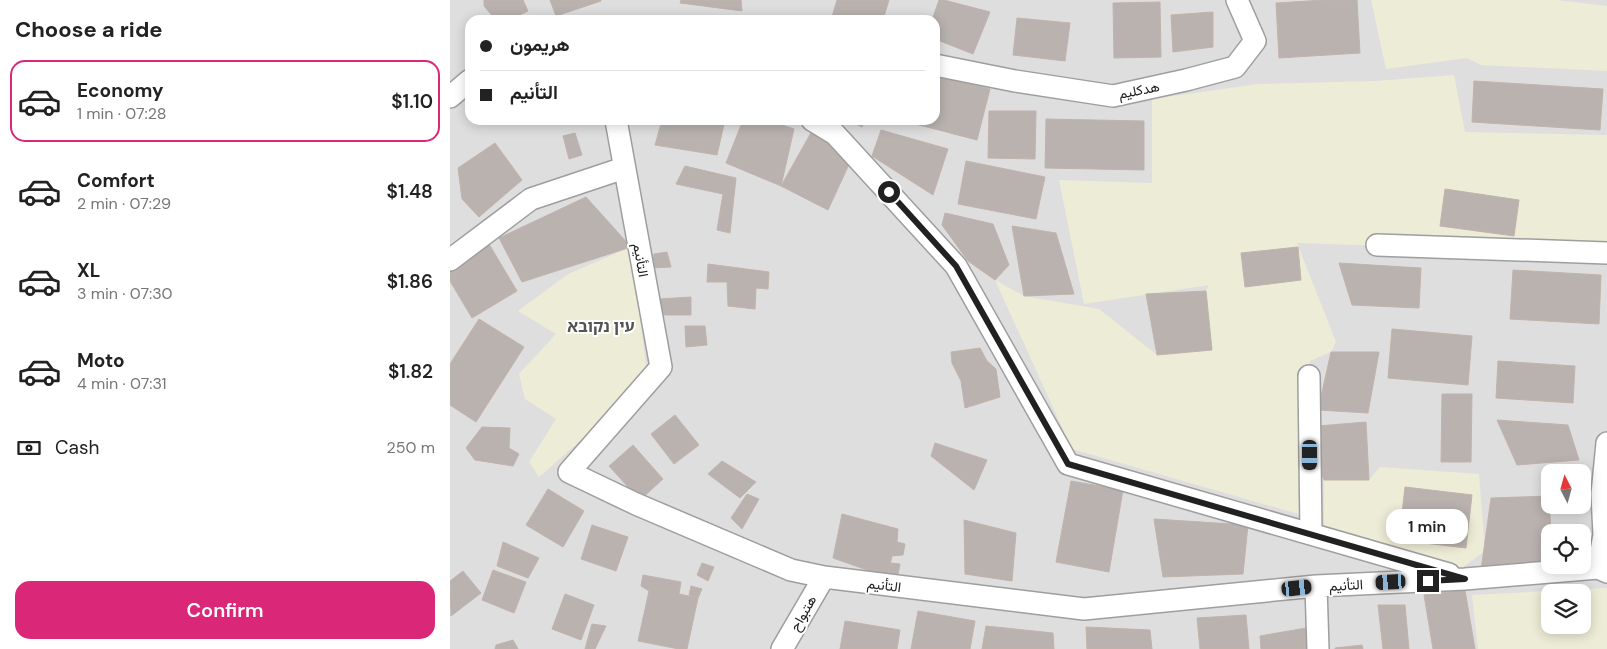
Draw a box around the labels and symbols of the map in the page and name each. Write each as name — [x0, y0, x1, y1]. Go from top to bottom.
street label: هدكليم — [1117, 77, 1161, 103]
route start — [878, 181, 900, 203]
street label: التأنيم — [629, 242, 653, 278]
district label: עין נקובא — [567, 316, 635, 337]
car — [1302, 440, 1317, 470]
north arrow — [1541, 464, 1591, 514]
callout: 1 min — [1387, 508, 1469, 544]
route end — [1417, 570, 1439, 592]
street label: التأنيم — [866, 574, 902, 596]
car — [1375, 574, 1406, 590]
street label: التأنيم — [1328, 575, 1364, 595]
car — [1281, 579, 1312, 597]
street label: هتبواح — [786, 592, 822, 635]

